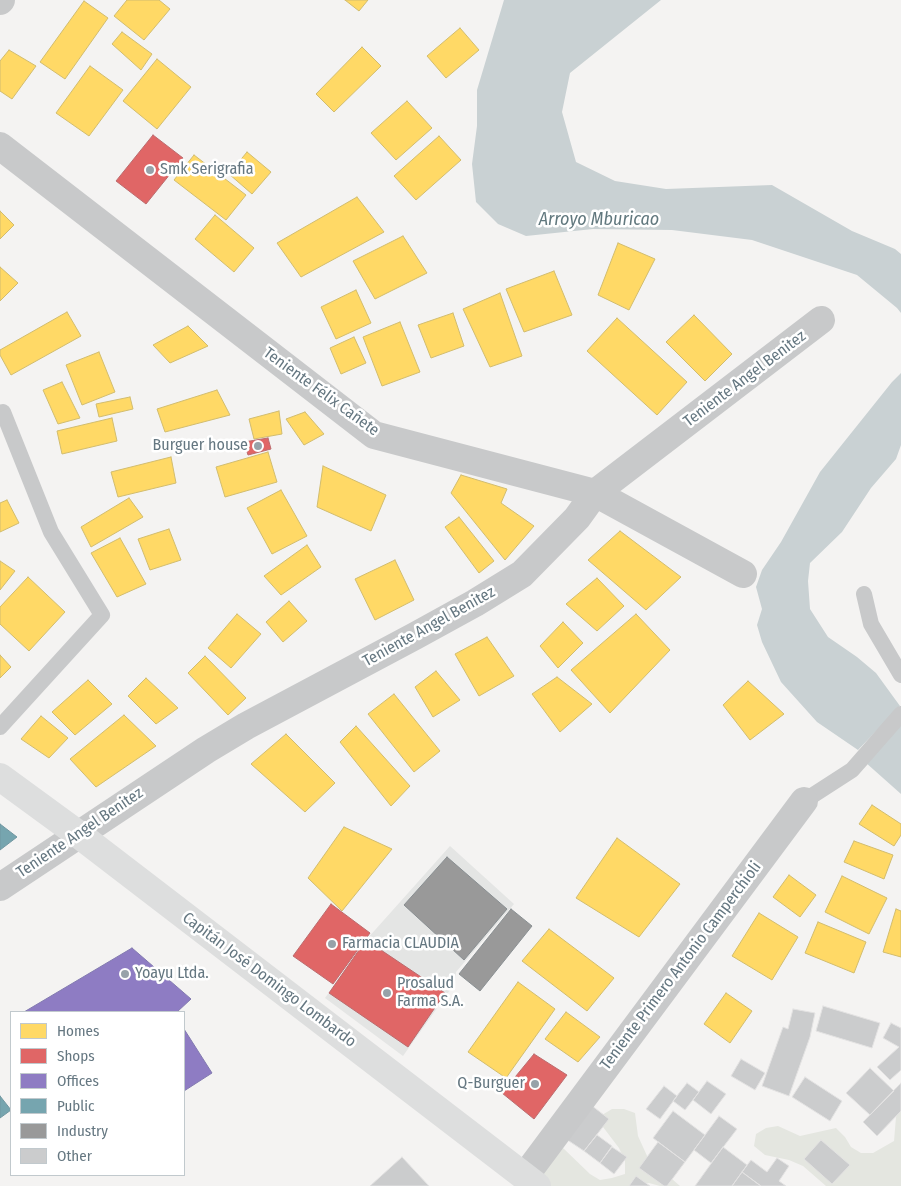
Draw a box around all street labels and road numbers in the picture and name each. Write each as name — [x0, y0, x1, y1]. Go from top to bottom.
street label: Teniente Angel Benitez — [680, 327, 810, 431]
street label: Teniente Félix Cañete — [259, 344, 383, 440]
street label: Teniente Angel Benitez — [360, 583, 498, 671]
street label: Teniente Angel Benitez — [13, 784, 147, 882]
street label: Teniente Primero Antonio Camperchioli — [596, 858, 766, 1074]
street label: Capitán José Domingo Lombardo — [178, 908, 360, 1052]

